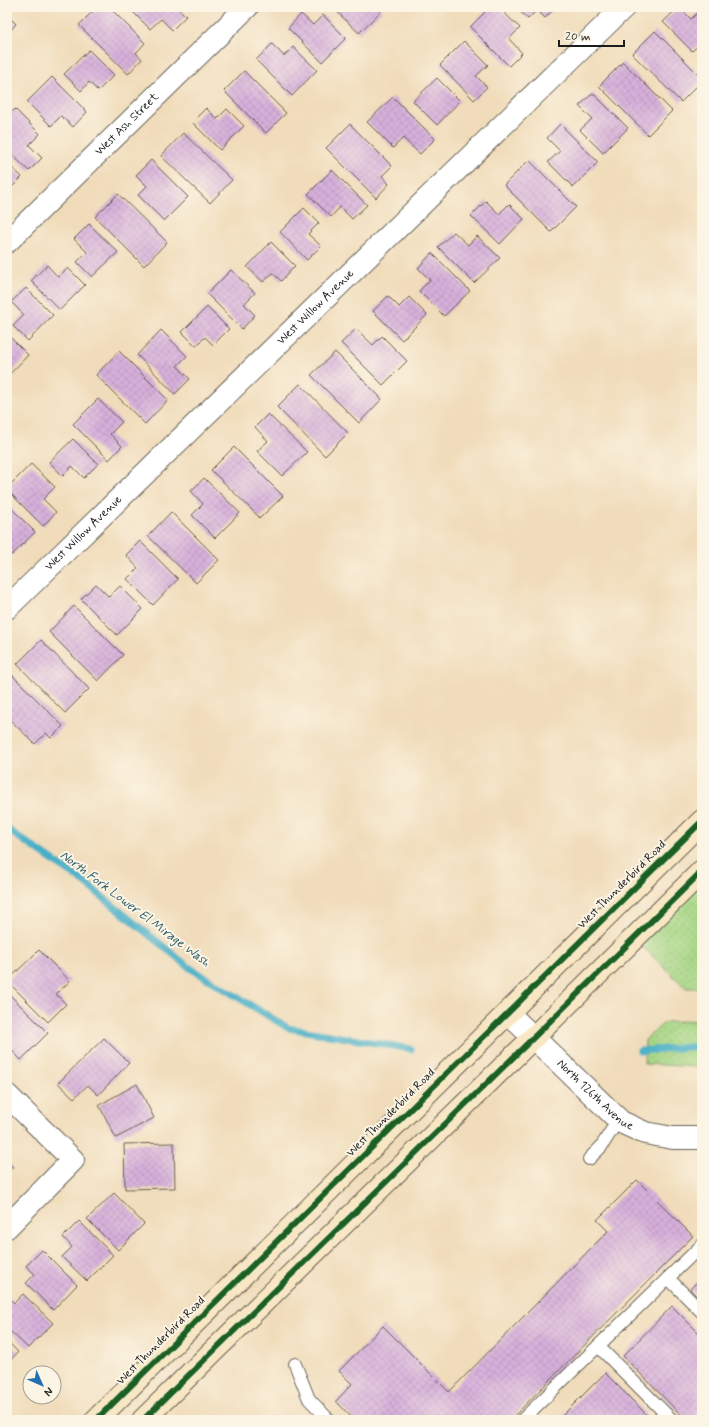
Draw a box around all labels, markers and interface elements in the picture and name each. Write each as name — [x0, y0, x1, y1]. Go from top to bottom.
scale bar — [559, 22, 624, 48]
text: 20 m — [565, 29, 591, 45]
street label: West Ash Street — [92, 90, 162, 159]
street label: West Willow Avenue — [274, 266, 358, 349]
street label: West Willow Avenue — [41, 492, 126, 575]
street label: West Thunderbird Road — [574, 837, 670, 933]
water label: North Fork Lower El Mirage Wash — [56, 847, 214, 971]
street label: North 126th Avenue — [553, 1056, 636, 1135]
street label: West Thunderbird Road — [343, 1065, 439, 1161]
street label: West Thunderbird Road — [113, 1293, 209, 1389]
north arrow — [22, 1365, 62, 1405]
text: N — [41, 1384, 56, 1399]

